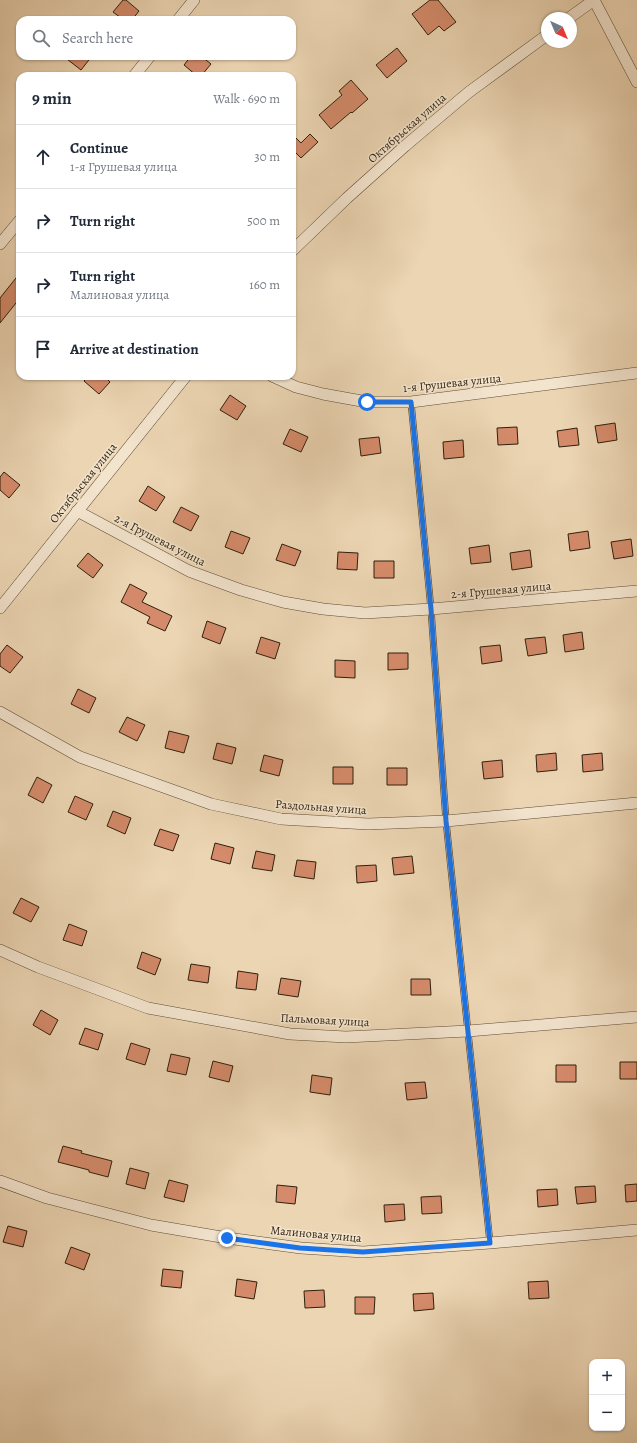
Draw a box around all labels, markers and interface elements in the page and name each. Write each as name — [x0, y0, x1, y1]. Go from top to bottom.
north arrow — [541, 12, 577, 48]
search box — [16, 16, 296, 60]
icon: search — [30, 27, 52, 49]
text: Search here — [62, 28, 133, 48]
text: 9 min — [32, 87, 72, 110]
street label: Октябрьская улица — [364, 89, 450, 167]
text: Walk · 690 m — [213, 90, 280, 107]
text: Continue — [70, 138, 128, 158]
icon: ahead — [32, 146, 54, 168]
text: 30 m — [254, 148, 280, 165]
text: 1-я Грушевая улица — [70, 158, 177, 175]
icon: right — [32, 210, 54, 232]
text: Turn right — [70, 211, 135, 231]
text: 500 m — [247, 212, 280, 229]
text: Turn right — [70, 266, 135, 286]
icon: right — [32, 274, 54, 296]
text: 160 m — [249, 276, 280, 293]
text: Малиновая улица — [70, 286, 169, 303]
icon: arrive — [32, 338, 54, 360]
text: Arrive at destination — [70, 339, 199, 359]
street label: 1-я Грушевая улица — [402, 370, 502, 396]
route start — [358, 393, 376, 411]
street label: Октябрьская улица — [46, 439, 121, 527]
street label: 2-я Грушевая улица — [112, 510, 209, 570]
street label: 2-я Грушевая улица — [450, 578, 552, 602]
street label: Раздольная улица — [275, 796, 368, 818]
street label: Пальмовая улица — [280, 1010, 370, 1030]
street label: Малиновая улица — [270, 1222, 363, 1246]
route end — [218, 1229, 236, 1247]
map controls — [589, 1359, 625, 1431]
button: + — [589, 1359, 625, 1395]
button: − — [589, 1395, 625, 1431]

